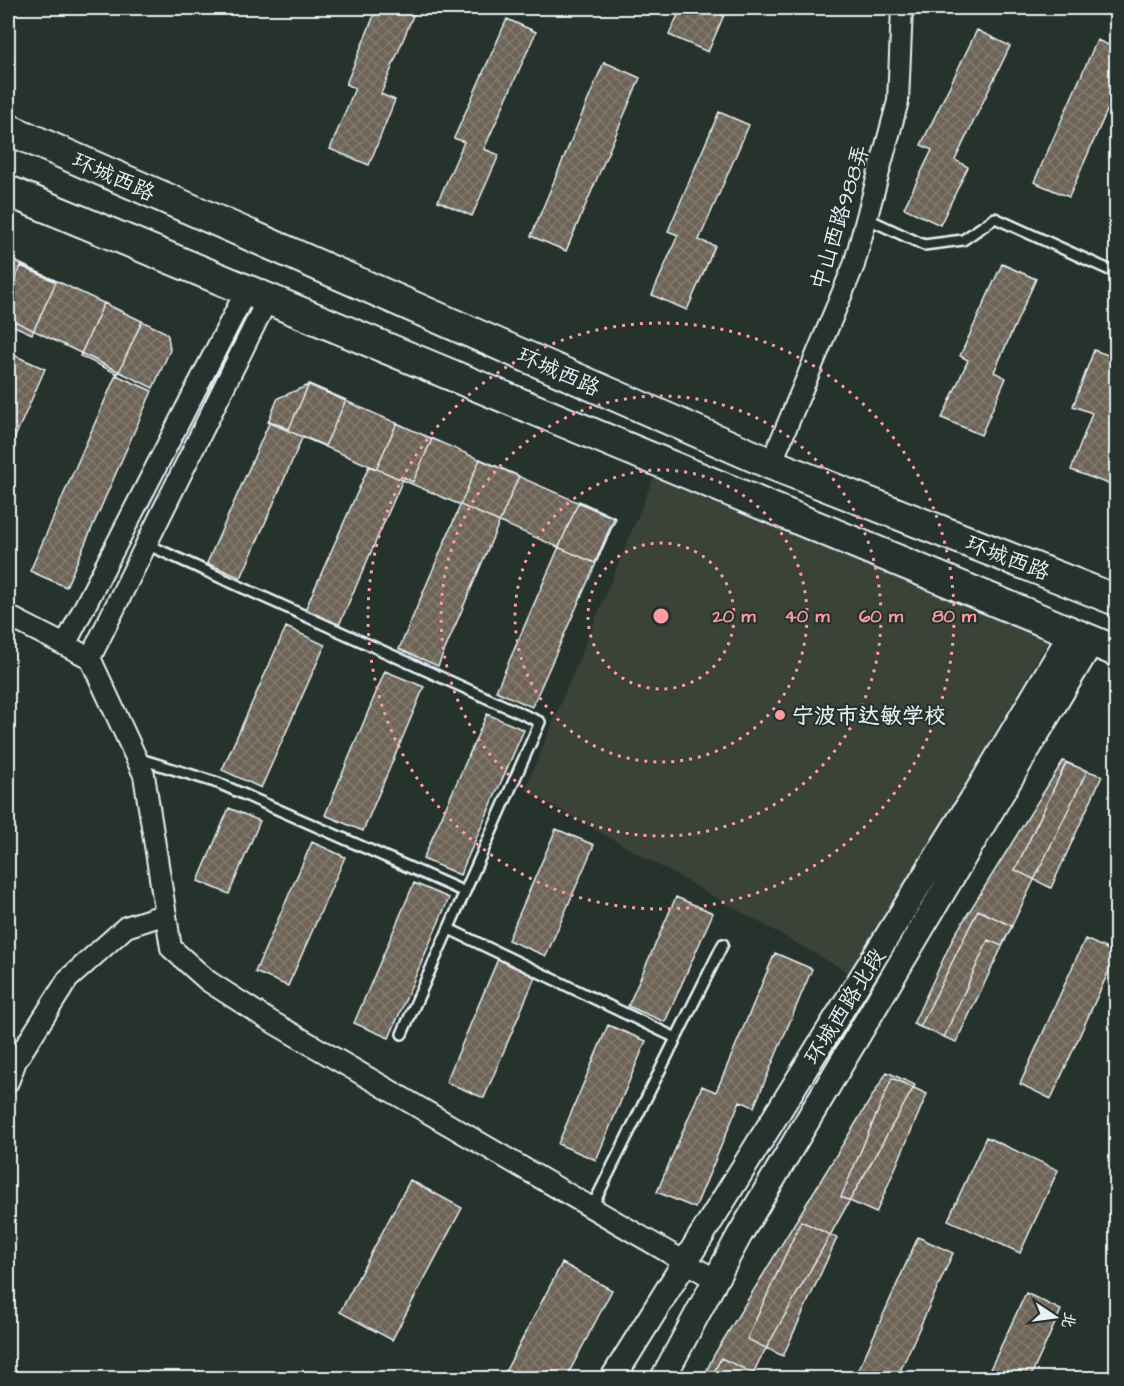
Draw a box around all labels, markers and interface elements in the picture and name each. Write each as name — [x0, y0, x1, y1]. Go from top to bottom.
street label: 中山西路988弄 — [804, 141, 877, 294]
street label: 环城西路 — [67, 145, 160, 209]
street label: 环城西路 — [512, 340, 605, 404]
street label: 环城西路 — [961, 528, 1054, 589]
text: 20 m — [712, 604, 756, 629]
text: 40 m — [785, 604, 830, 629]
text: 60 m — [859, 604, 904, 629]
text: 80 m — [932, 604, 977, 629]
centre of rings — [651, 606, 671, 626]
place label: 宁波市达敏学校 — [792, 701, 946, 732]
marker: 宁波市达敏学校 — [773, 708, 787, 722]
street label: 环城西路北段 — [797, 943, 893, 1071]
north arrow — [1025, 1287, 1085, 1347]
text: 北 — [1056, 1310, 1081, 1330]

